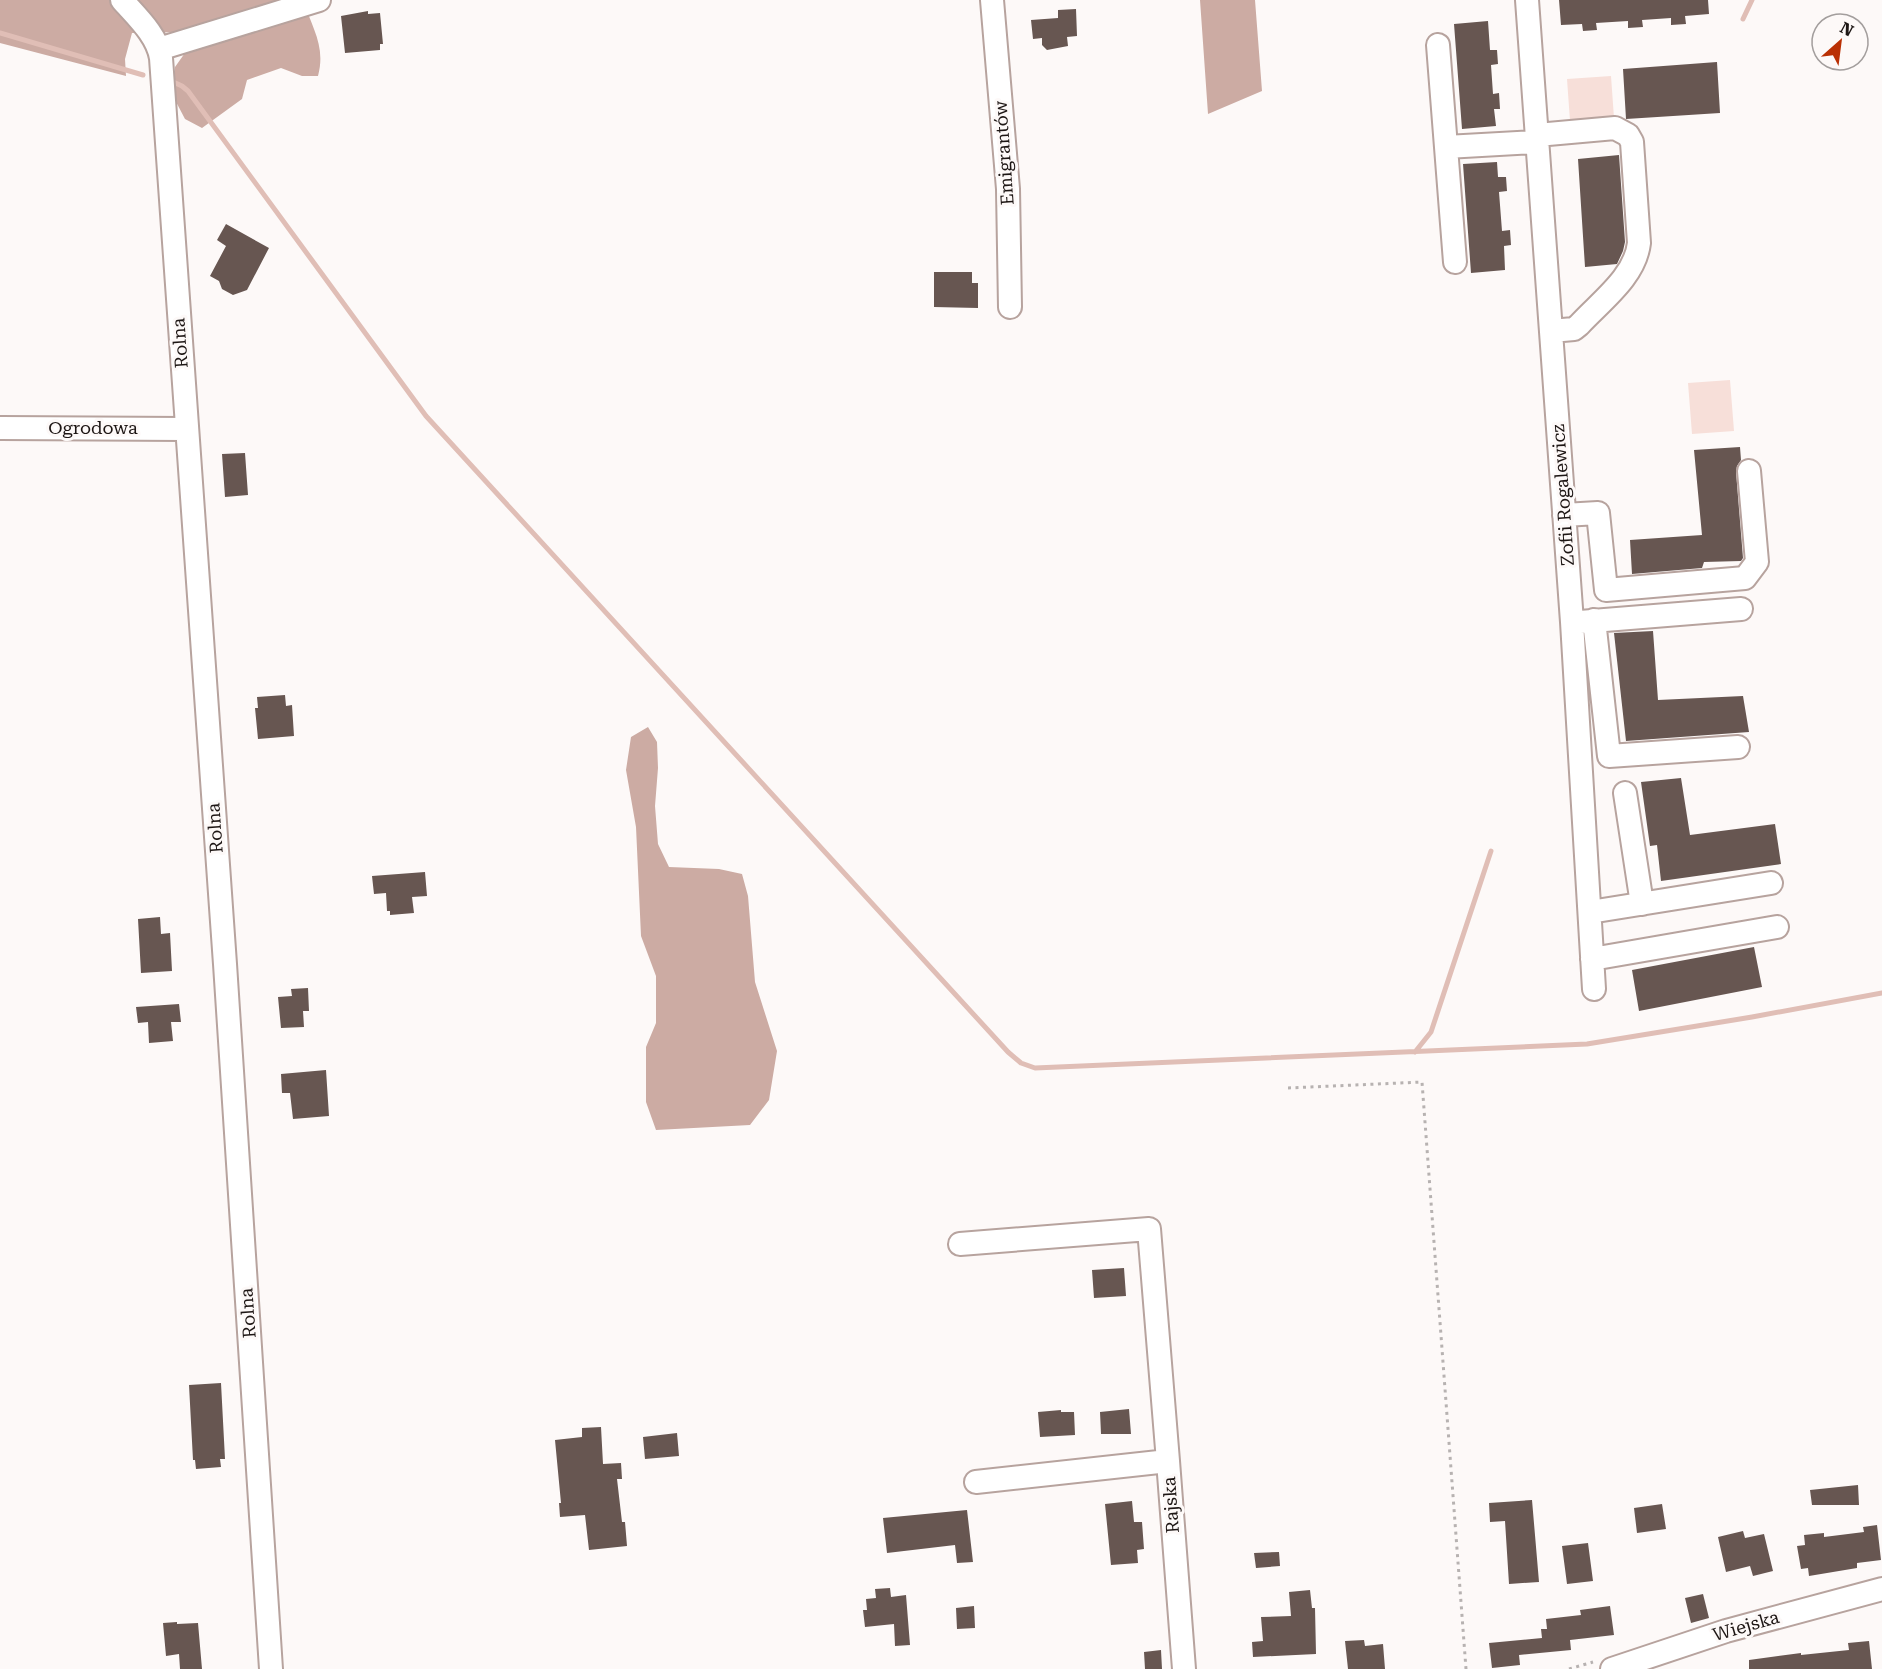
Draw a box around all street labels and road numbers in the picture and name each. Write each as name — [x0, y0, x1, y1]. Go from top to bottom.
street label: Emigrantów — [989, 100, 1018, 206]
street label: Rolna — [167, 317, 192, 369]
street label: Ogrodowa — [48, 417, 138, 438]
street label: Zofii Rogalewicz — [1547, 423, 1578, 567]
street label: Rolna — [202, 802, 227, 854]
street label: Rolna — [235, 1287, 260, 1339]
street label: Rajska — [1158, 1476, 1183, 1534]
street label: Wiejska — [1710, 1606, 1782, 1645]

